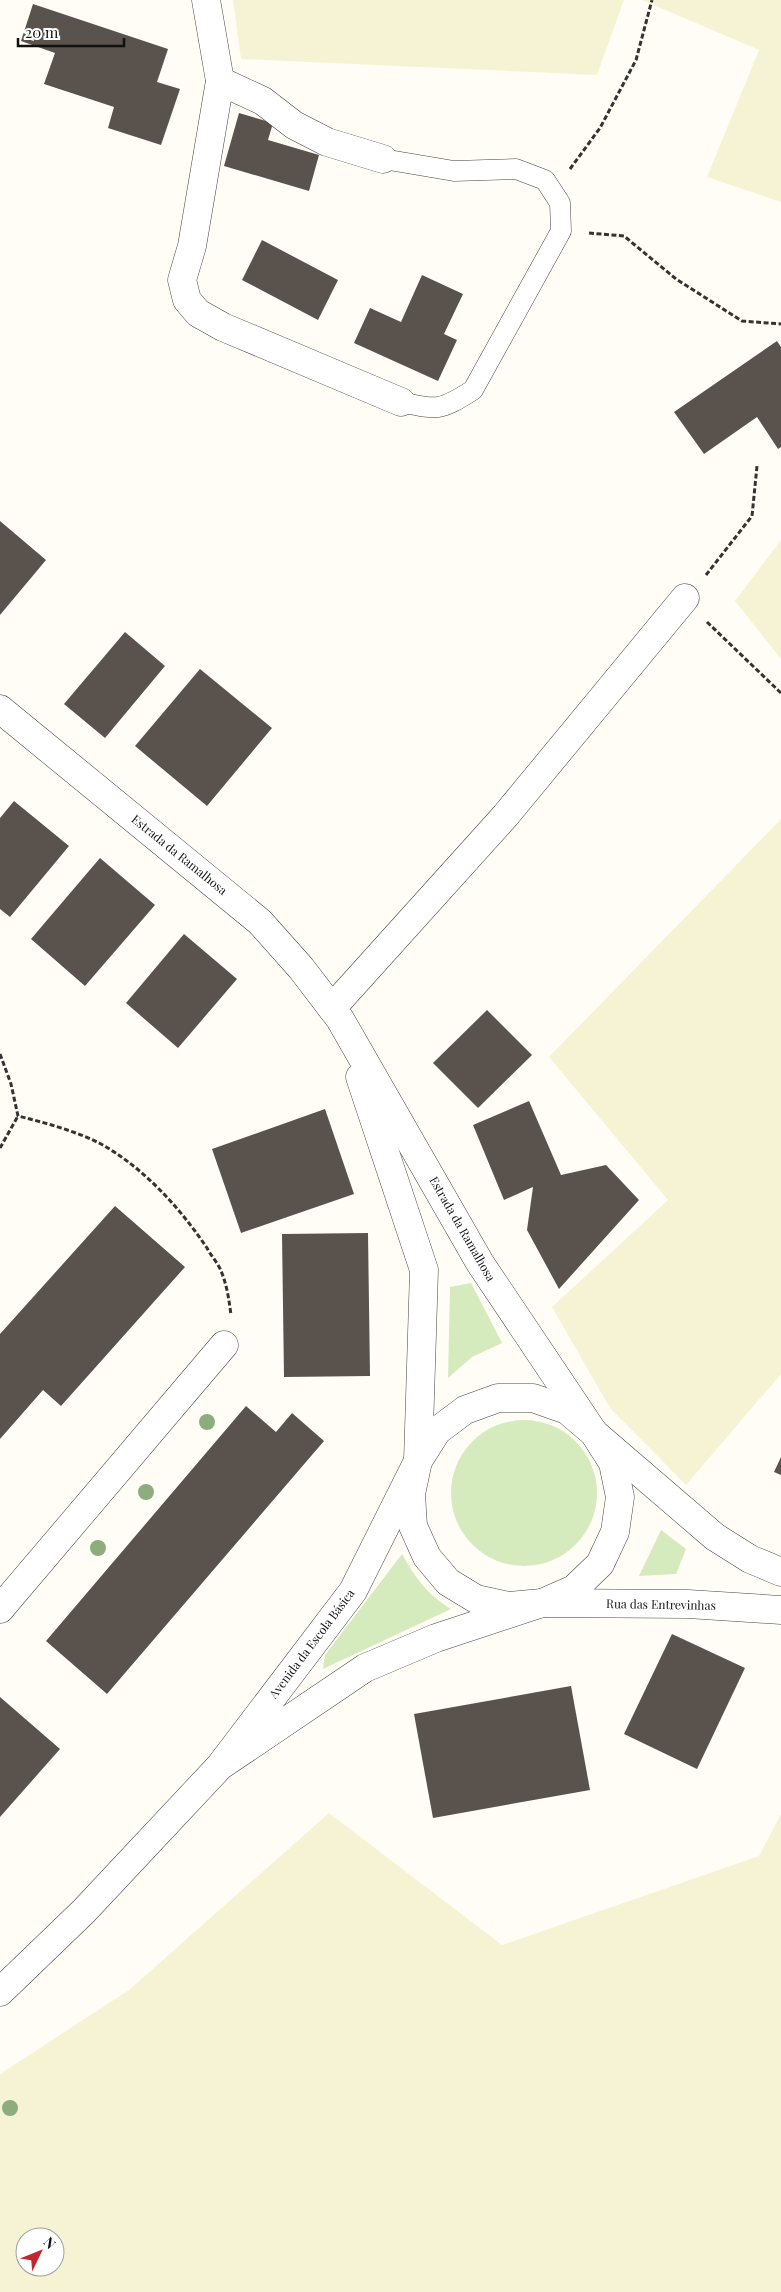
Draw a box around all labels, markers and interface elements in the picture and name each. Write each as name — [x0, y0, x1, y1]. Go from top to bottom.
scale bar — [18, 15, 124, 47]
text: 20 m — [25, 22, 59, 42]
street label: Estrada da Ramalhosa — [129, 811, 231, 898]
street label: Estrada da Ramalhosa — [426, 1173, 499, 1284]
street label: Avenida da Escola Básica — [264, 1585, 358, 1702]
street label: Rua das Entrevinhas — [606, 1595, 716, 1613]
north arrow — [15, 2227, 65, 2277]
text: N — [39, 2233, 60, 2253]

